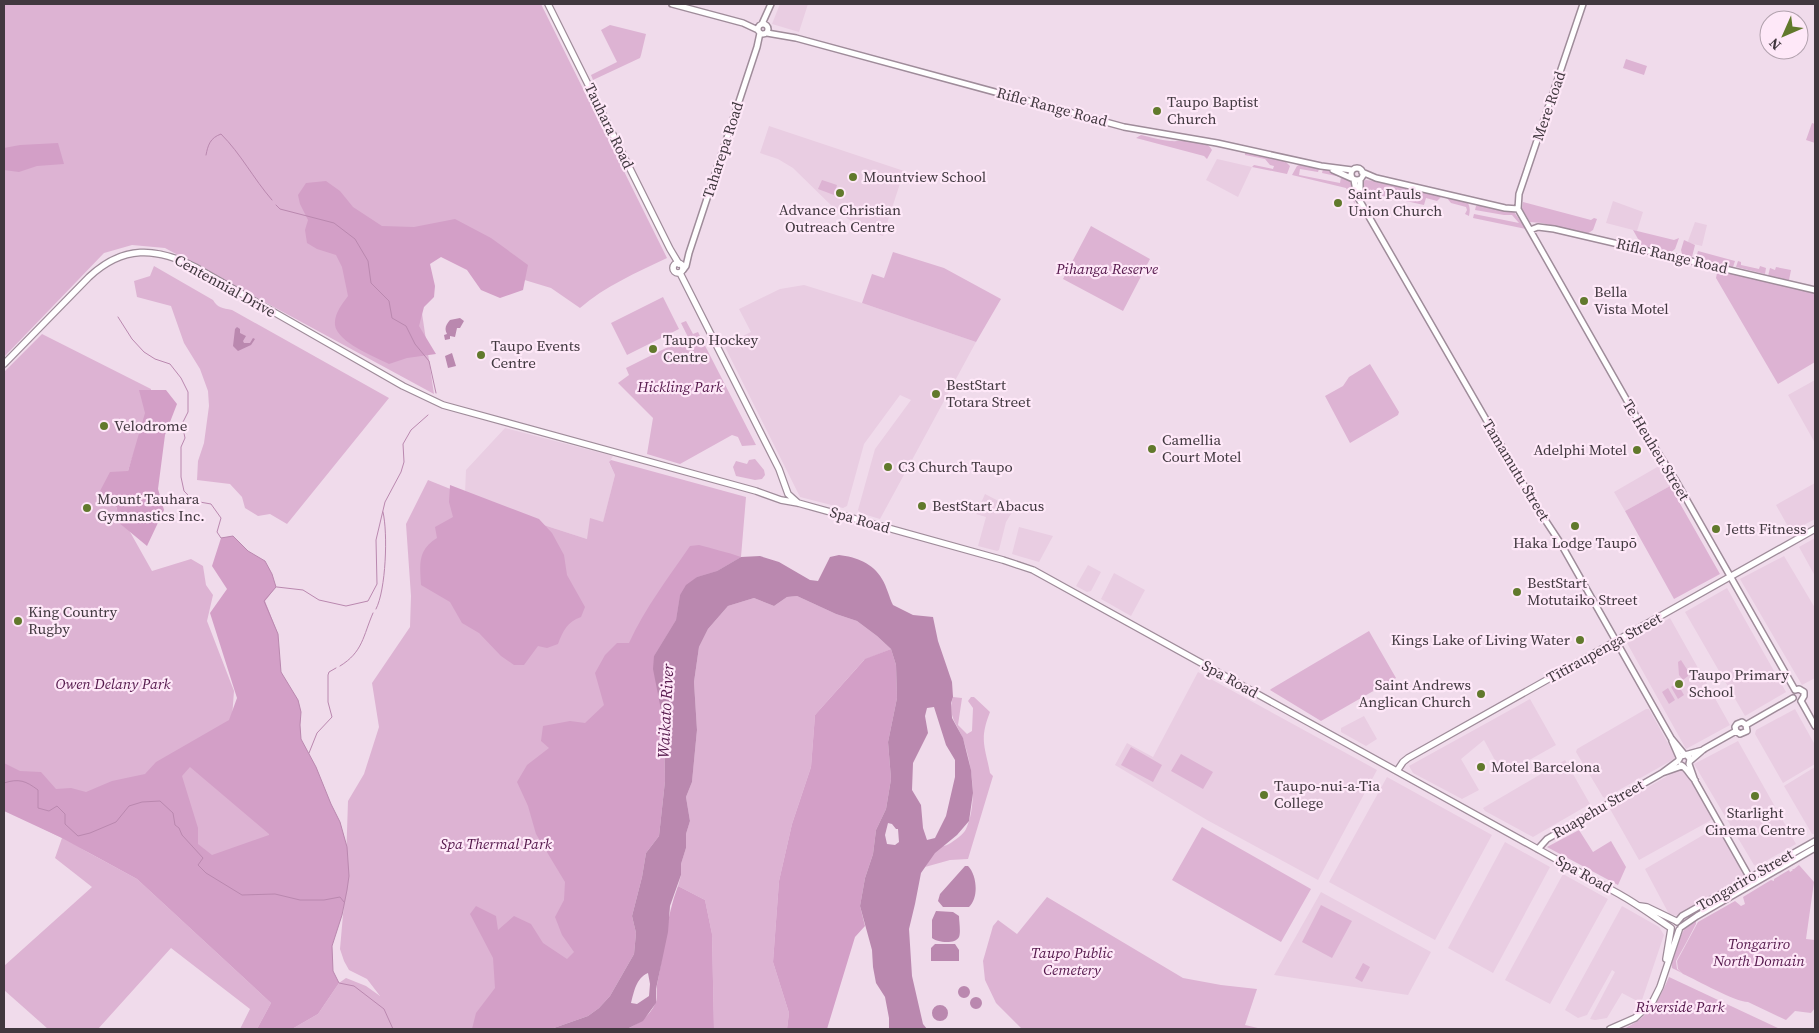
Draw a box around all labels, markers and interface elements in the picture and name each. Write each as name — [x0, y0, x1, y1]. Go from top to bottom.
north arrow — [1759, 10, 1809, 60]
text: N — [1764, 34, 1785, 55]
street label: Mere Road — [1527, 68, 1570, 143]
street label: Tauhara Road — [580, 80, 639, 172]
street label: Rifle Range Road — [994, 82, 1110, 132]
place label: Taupo Baptist Church — [1167, 91, 1258, 129]
street label: Taharepa Road — [697, 98, 748, 201]
marker: Taupo Baptist Church — [1151, 105, 1163, 117]
place label: Mountview School — [863, 166, 987, 187]
marker: Mountview School — [847, 171, 859, 183]
place label: Saint Pauls Union Church — [1348, 183, 1442, 221]
marker: Advance Christian Outreach Centre — [834, 187, 846, 199]
marker: Saint Pauls Union Church — [1332, 197, 1344, 209]
place label: Advance Christian Outreach Centre — [779, 199, 901, 237]
street label: Rifle Range Road — [1614, 232, 1730, 279]
street label: Centennial Drive — [171, 249, 280, 322]
park label: Pihanga Reserve — [1055, 258, 1158, 279]
place label: Bella Vista Motel — [1594, 281, 1669, 319]
marker: Bella Vista Motel — [1578, 295, 1590, 307]
place label: Taupo Hockey Centre — [663, 329, 758, 367]
place label: Taupo Events Centre — [491, 335, 580, 373]
marker: Taupo Hockey Centre — [647, 343, 659, 355]
marker: Taupo Events Centre — [475, 349, 487, 361]
place label: BestStart Totara Street — [946, 374, 1031, 412]
park label: Hickling Park — [636, 376, 724, 397]
marker: BestStart Totara Street — [930, 388, 942, 400]
street label: Te Heuheu Street — [1618, 395, 1695, 504]
place label: Velodrome — [114, 415, 188, 436]
street label: Tamamutu Street — [1478, 415, 1555, 525]
marker: Velodrome — [98, 420, 110, 432]
place label: Camellia Court Motel — [1162, 429, 1242, 467]
place label: Adelphi Motel — [1533, 439, 1628, 460]
marker: Camellia Court Motel — [1146, 443, 1158, 455]
marker: Adelphi Motel — [1631, 444, 1643, 456]
place label: C3 Church Taupo — [898, 456, 1013, 477]
marker: C3 Church Taupo — [882, 461, 894, 473]
place label: Mount Tauhara Gymnastics Inc. — [97, 488, 205, 526]
place label: BestStart Abacus — [932, 495, 1044, 516]
marker: BestStart Abacus — [916, 500, 928, 512]
street label: Spa Road — [828, 501, 893, 538]
marker: Mount Tauhara Gymnastics Inc. — [81, 502, 93, 514]
place label: Jetts Fitness — [1725, 518, 1806, 539]
marker: Haka Lodge Taupō — [1569, 520, 1581, 532]
marker: Jetts Fitness — [1710, 523, 1722, 535]
place label: Haka Lodge Taupō — [1513, 532, 1637, 553]
place label: BestStart Motutaiko Street — [1527, 572, 1637, 610]
marker: BestStart Motutaiko Street — [1511, 586, 1523, 598]
place label: King Country Rugby — [28, 601, 118, 639]
street label: Tītīraupenga Street — [1542, 607, 1665, 688]
marker: King Country Rugby — [12, 615, 24, 627]
place label: Kings Lake of Living Water — [1391, 629, 1571, 650]
marker: Kings Lake of Living Water — [1574, 634, 1586, 646]
street label: Spa Road — [1198, 654, 1263, 703]
water label: Waikato River — [652, 663, 678, 759]
place label: Taupo Primary School — [1689, 664, 1789, 702]
park label: Owen Delany Park — [55, 673, 171, 694]
place label: Saint Andrews Anglican Church — [1358, 674, 1471, 712]
marker: Taupo Primary School — [1673, 678, 1685, 690]
marker: Saint Andrews Anglican Church — [1475, 688, 1487, 700]
place label: Motel Barcelona — [1491, 756, 1600, 777]
marker: Motel Barcelona — [1475, 761, 1487, 773]
street label: Ruapehu Street — [1548, 774, 1647, 843]
place label: Taupo-nui-a-Tia College — [1274, 775, 1380, 813]
marker: Taupo-nui-a-Tia College — [1258, 789, 1270, 801]
marker: Starlight Cinema Centre — [1749, 790, 1761, 802]
place label: Starlight Cinema Centre — [1705, 802, 1805, 840]
park label: Spa Thermal Park — [440, 833, 553, 854]
street label: Tongariro Street — [1693, 843, 1797, 916]
street label: Spa Road — [1552, 849, 1617, 898]
park label: Tongariro North Domain — [1712, 933, 1805, 971]
park label: Taupo Public Cemetery — [1031, 942, 1114, 980]
park label: Riverside Park — [1634, 996, 1725, 1017]

